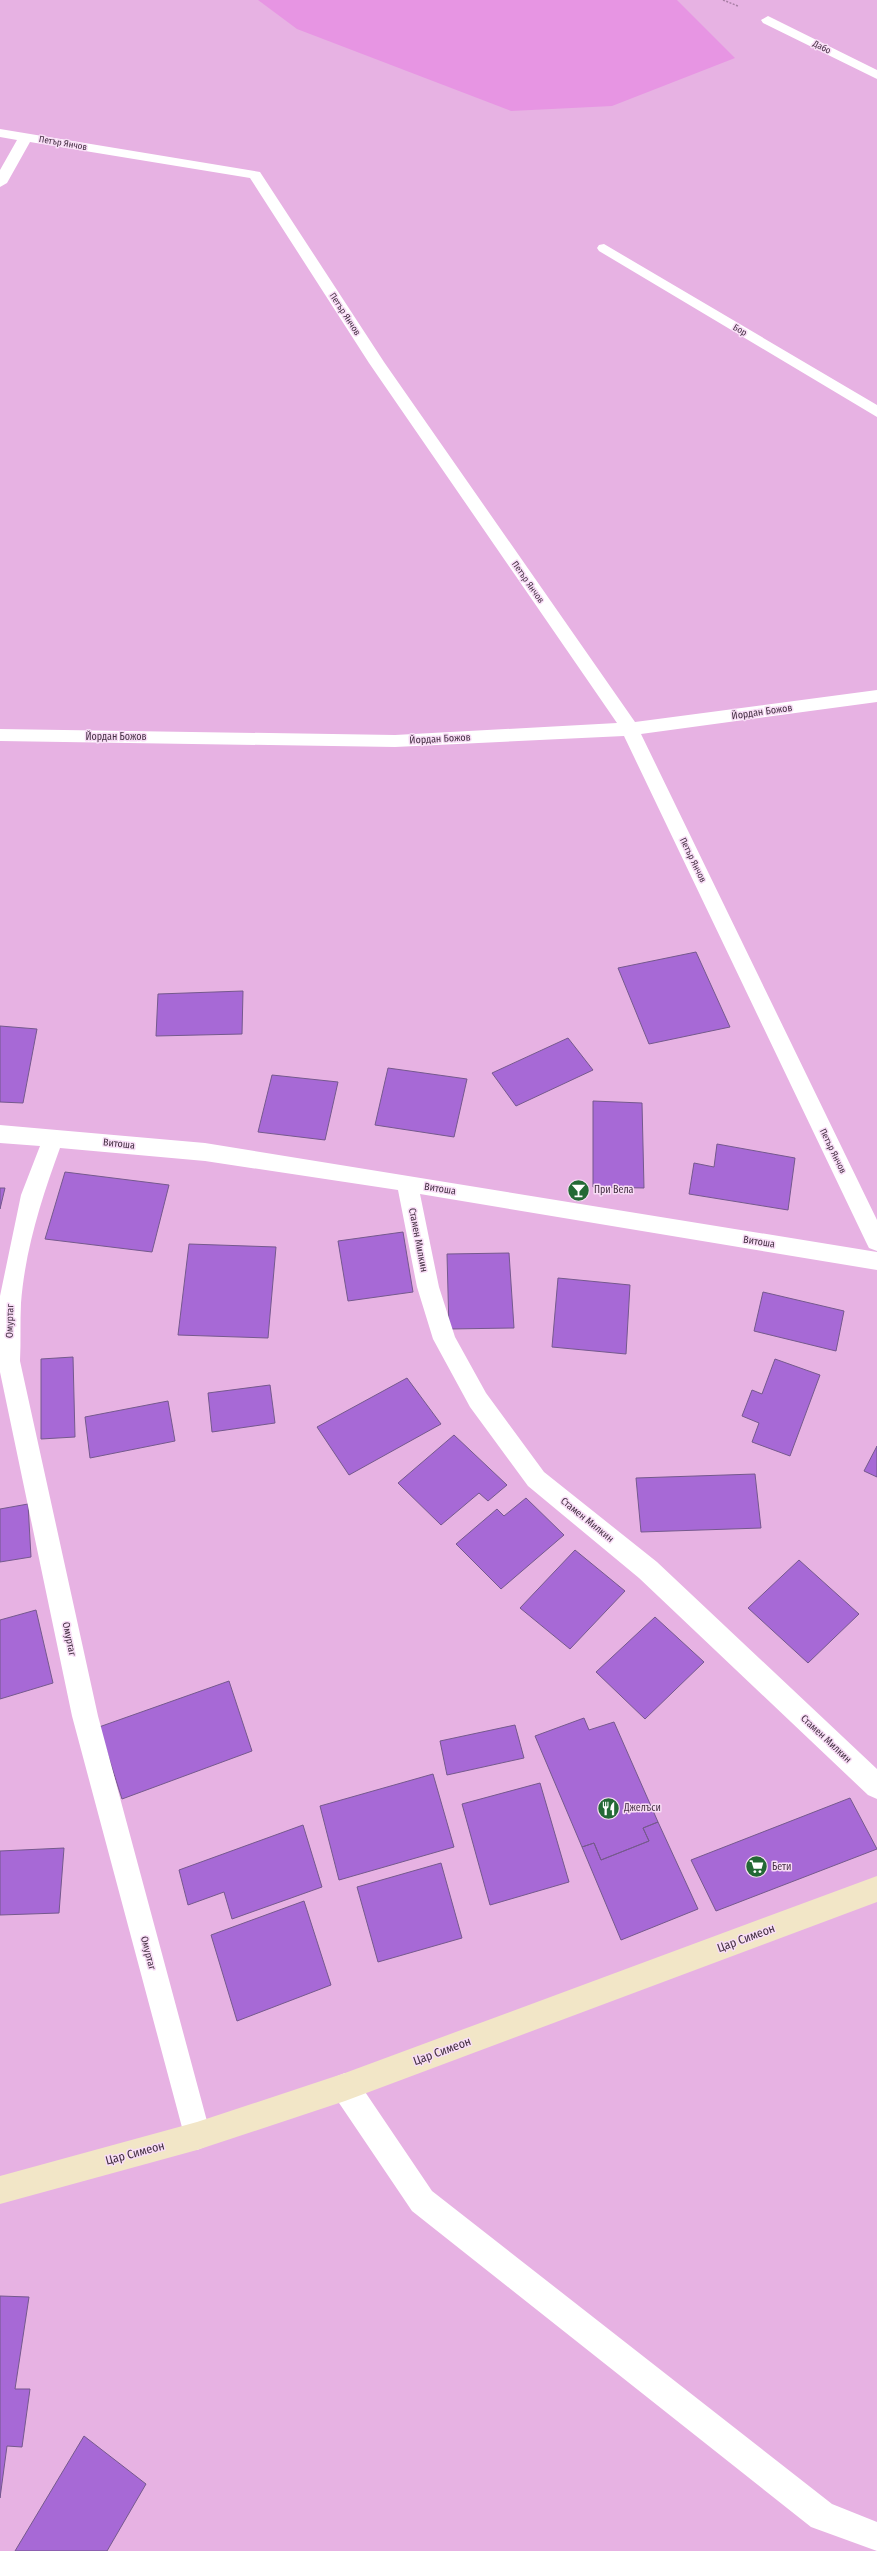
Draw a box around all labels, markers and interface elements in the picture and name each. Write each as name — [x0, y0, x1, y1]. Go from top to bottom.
street label: Дабо — [810, 38, 833, 56]
street label: Петър Янчов — [38, 134, 88, 152]
street label: Петър Янчов — [328, 291, 363, 338]
street label: Бор — [731, 322, 749, 338]
street label: Петър Янчов — [510, 559, 546, 605]
street label: Йордан Божов — [731, 701, 793, 722]
street label: Йордан Божов — [85, 730, 147, 743]
street label: Йордан Божов — [409, 730, 471, 747]
street label: Петър Янчов — [678, 836, 708, 884]
street label: Петър Янчов — [818, 1127, 848, 1175]
street label: Витоша — [102, 1136, 136, 1152]
bar icon: При Вела — [565, 1177, 591, 1203]
street label: Витоша — [423, 1181, 457, 1197]
place label: При Вела — [594, 1184, 634, 1196]
street label: Стамен Милкин — [406, 1207, 430, 1273]
street label: Витоша — [742, 1234, 776, 1250]
street label: Омуртаг — [4, 1304, 16, 1338]
street label: Стамен Милкин — [558, 1495, 616, 1545]
street label: Омуртаг — [60, 1621, 78, 1657]
street label: Стамен Милкин — [798, 1712, 854, 1766]
restaurant icon: Джелъси — [596, 1795, 622, 1821]
place label: Джелъси — [623, 1802, 661, 1814]
supermarket icon: Бети — [744, 1854, 770, 1880]
place label: Бети — [772, 1861, 791, 1873]
street label: Цар Симеон — [715, 1921, 777, 1955]
street label: Омуртаг — [138, 1935, 158, 1971]
street label: Цар Симеон — [411, 2034, 473, 2068]
street label: Цар Симеон — [104, 2138, 166, 2168]

